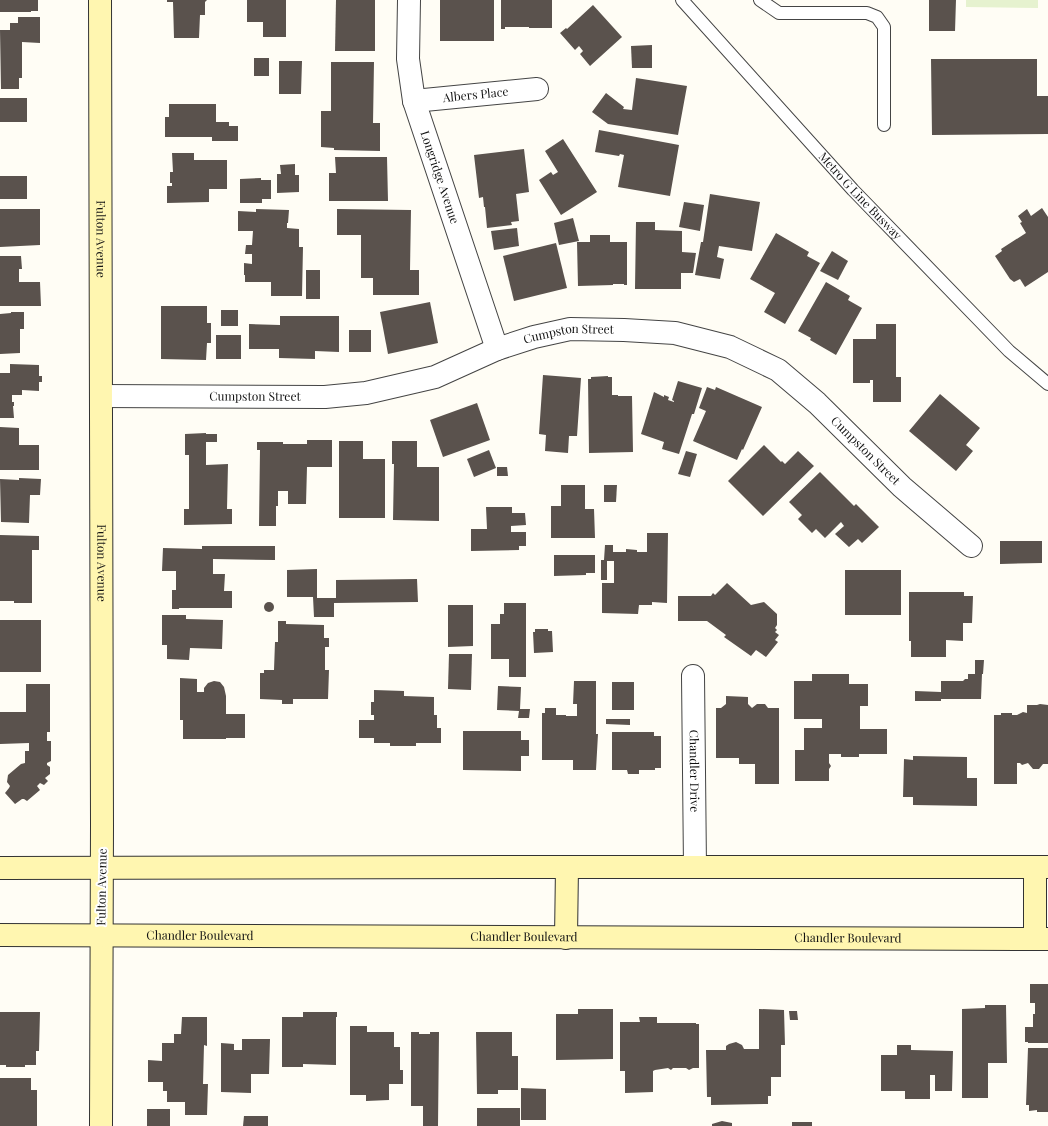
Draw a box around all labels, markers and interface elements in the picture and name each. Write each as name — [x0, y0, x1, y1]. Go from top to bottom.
street label: Albers Place — [441, 83, 509, 105]
street label: Longridge Avenue — [417, 128, 464, 226]
street label: Metro G Line Busway — [816, 148, 906, 243]
street label: Fulton Avenue — [93, 200, 110, 278]
street label: Cumpston Street — [521, 320, 615, 347]
street label: Cumpston Street — [209, 387, 302, 404]
street label: Cumpston Street — [828, 412, 905, 488]
street label: Fulton Avenue — [94, 524, 110, 602]
street label: Chandler Drive — [687, 730, 703, 812]
street label: Fulton Avenue — [92, 848, 110, 926]
street label: Chandler Boulevard — [146, 927, 254, 943]
street label: Chandler Boulevard — [470, 928, 578, 944]
street label: Chandler Boulevard — [794, 929, 902, 945]

